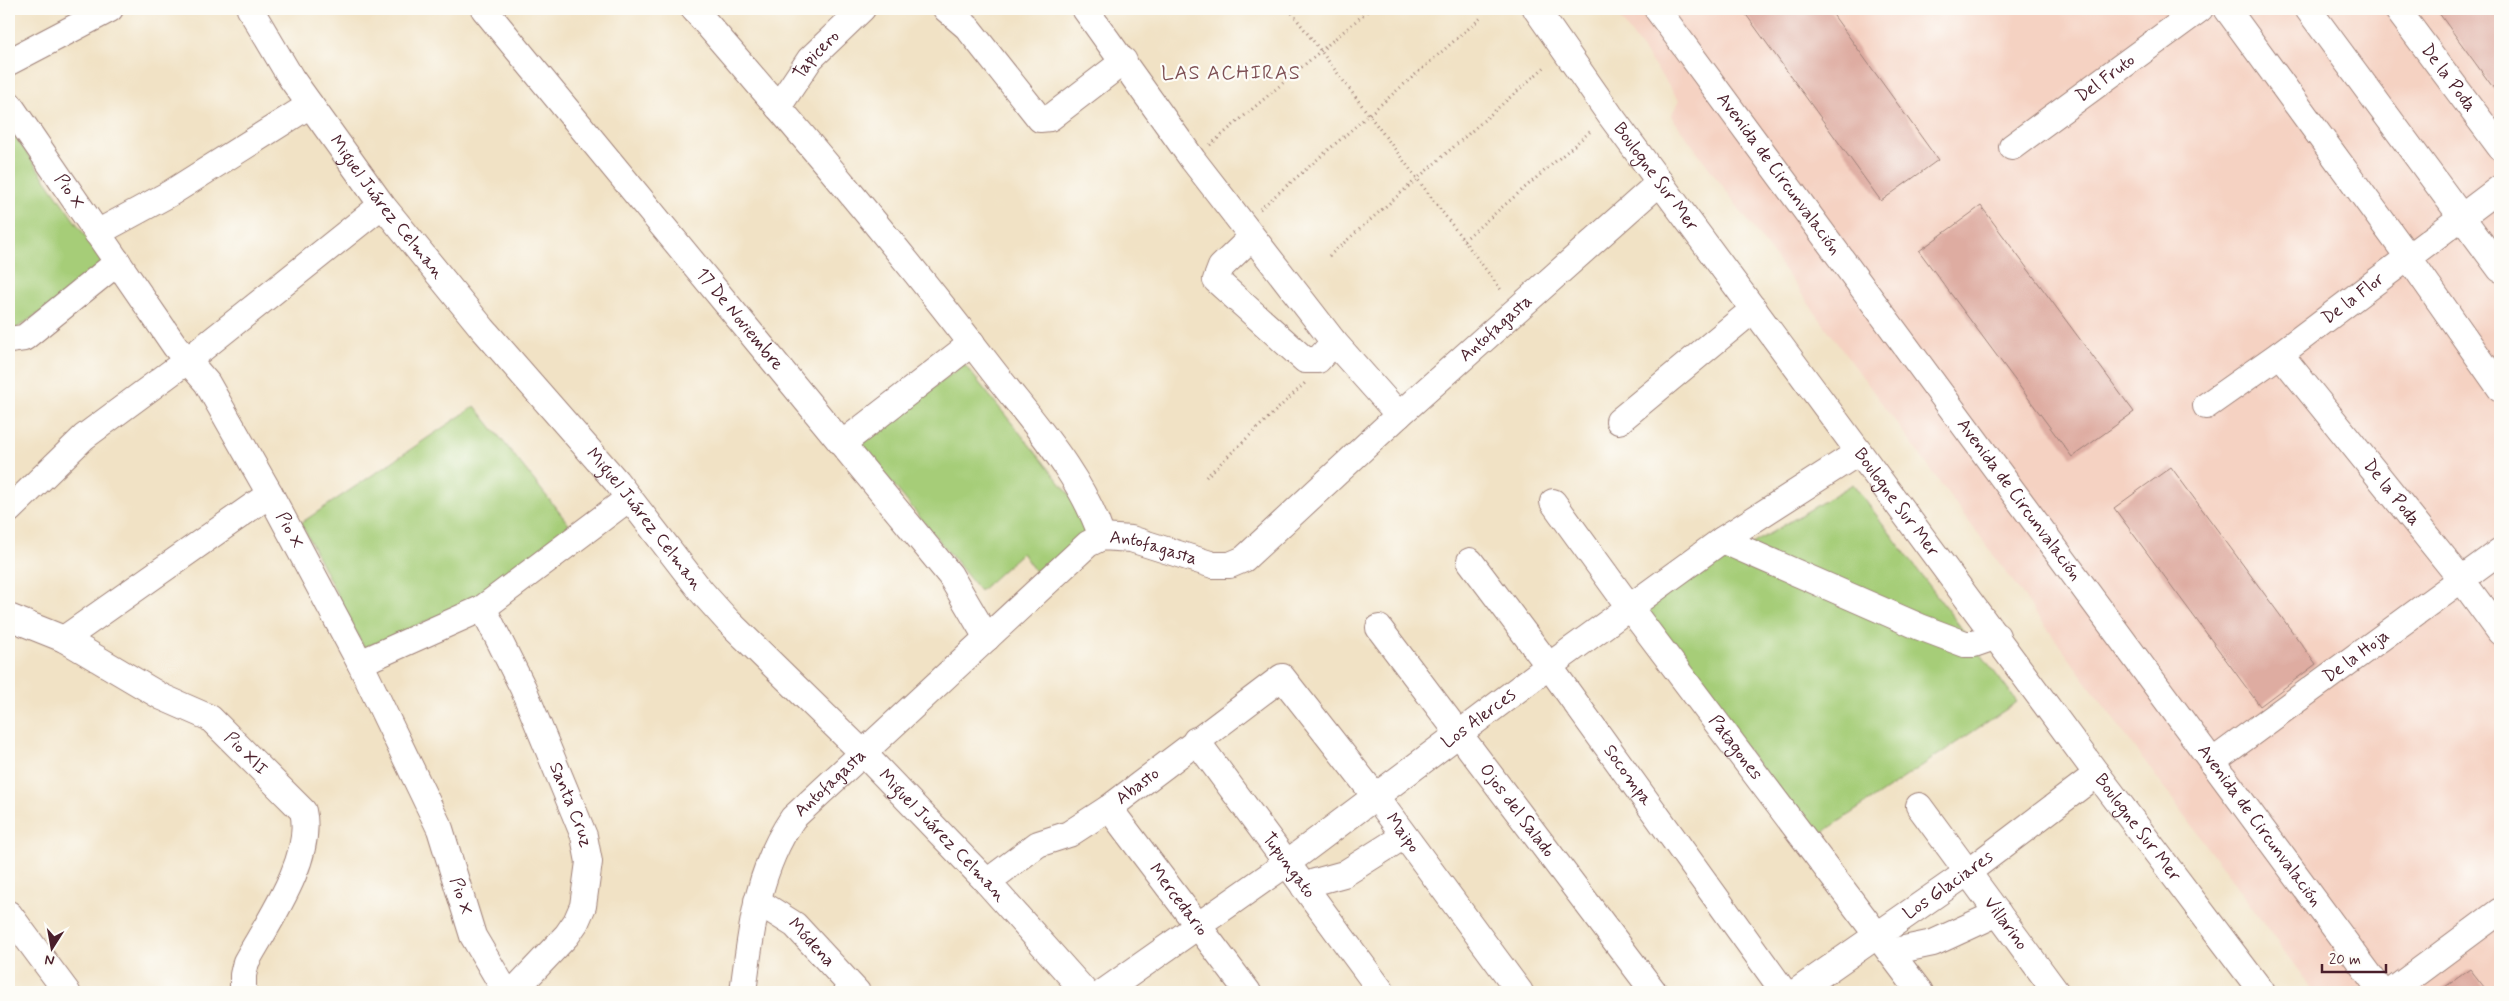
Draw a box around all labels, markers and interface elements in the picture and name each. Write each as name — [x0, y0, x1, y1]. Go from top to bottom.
street label: Tapicero — [788, 25, 845, 84]
street label: De la Poda — [2415, 39, 2482, 117]
street label: Del Fruto — [2071, 49, 2140, 108]
district label: LAS ACHIRAS — [1161, 60, 1301, 87]
street label: Avenida de Circunvalación — [1711, 88, 1847, 260]
street label: Boulogne Sur Mer — [1608, 118, 1704, 236]
street label: Miguel Juárez Celman — [324, 130, 450, 284]
street label: Pio X — [48, 169, 90, 214]
street label: 17 De Noviembre — [690, 263, 789, 376]
street label: De la Flor — [2317, 267, 2390, 330]
street label: Antofagasta — [1454, 289, 1538, 367]
street label: Avenida de Circunvalación — [1951, 414, 2087, 586]
street label: Miguel Juárez Celman — [581, 443, 708, 595]
street label: Boulogne Sur Mer — [1848, 443, 1945, 562]
street label: De la Poda — [2357, 454, 2426, 531]
street label: Pio X — [270, 508, 309, 552]
street label: Antofagasta — [1109, 526, 1200, 571]
street label: De la Hoja — [2318, 624, 2394, 689]
street label: Los Alerces — [1437, 683, 1521, 754]
street label: Patagones — [1703, 710, 1768, 785]
street label: Pio XII — [219, 727, 273, 781]
street label: Socompa — [1597, 740, 1658, 811]
street label: Avenida de Circunvalación — [2192, 740, 2327, 912]
street label: Antofagasta — [789, 744, 872, 823]
street label: Santa Cruz — [543, 759, 598, 850]
street label: Ojos del Salado — [1474, 759, 1560, 863]
street label: Abasto — [1111, 762, 1165, 811]
street label: Miguel Juárez Celman — [873, 764, 1011, 907]
street label: Boulogne Sur Mer — [2089, 769, 2187, 887]
street label: Maipo — [1380, 808, 1425, 858]
street label: Tupungato — [1256, 828, 1321, 903]
street label: Los Glaciares — [1899, 845, 1998, 926]
street label: Mercedario — [1143, 859, 1214, 941]
street label: Pio X — [444, 875, 478, 918]
street label: Villarino — [1978, 892, 2033, 955]
street label: Módena — [782, 913, 840, 972]
north arrow — [28, 924, 78, 974]
scale bar — [2322, 941, 2385, 973]
text: N — [43, 950, 56, 970]
text: 20 m — [2329, 950, 2361, 970]

